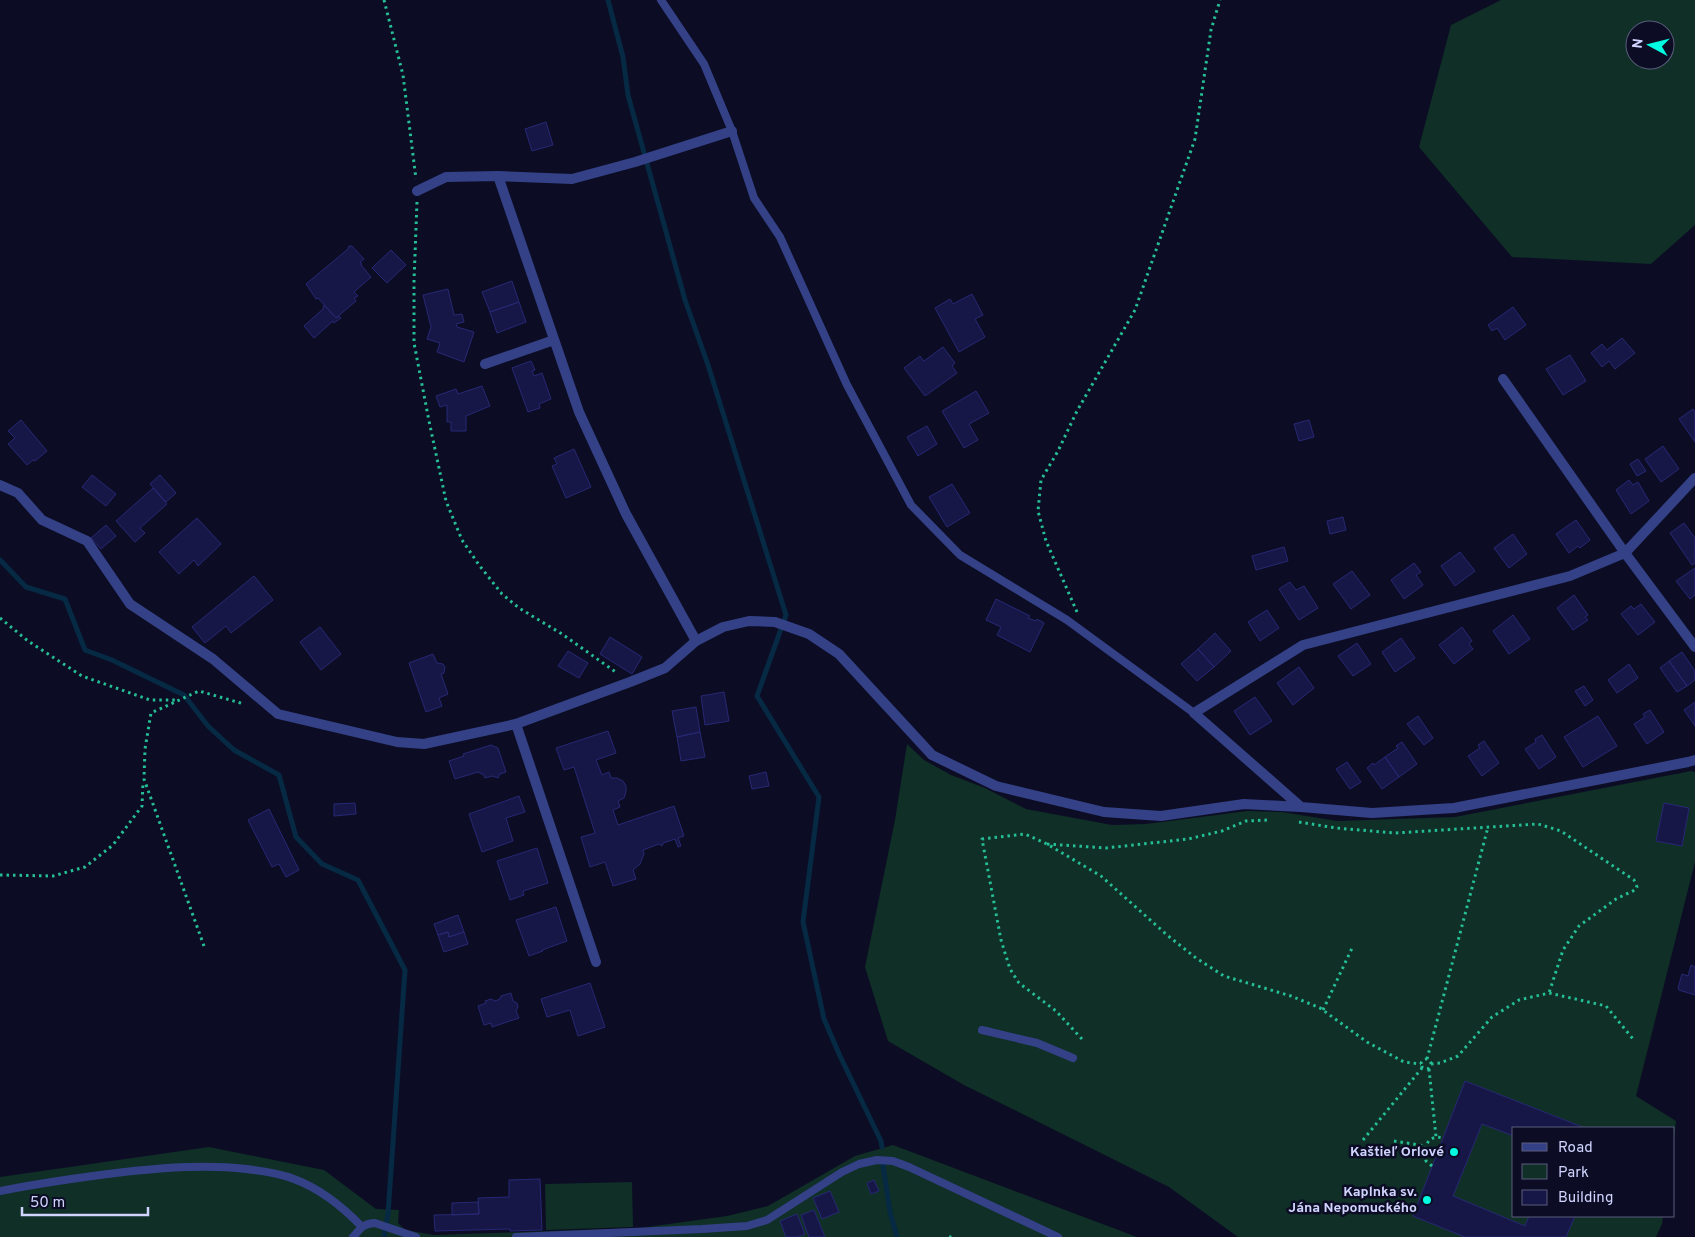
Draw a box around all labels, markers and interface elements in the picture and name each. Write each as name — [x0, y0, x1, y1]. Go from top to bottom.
north arrow — [1625, 20, 1675, 70]
text: N — [1630, 38, 1648, 50]
legend — [1512, 1127, 1675, 1217]
text: Road — [1558, 1139, 1593, 1158]
place label: Kaštieľ Orlové — [1350, 1144, 1444, 1161]
marker: Kaštieľ Orlové — [1448, 1146, 1460, 1158]
text: Park — [1558, 1164, 1589, 1183]
scale bar — [22, 1184, 149, 1216]
place label: Kaplnka sv. Jána Nepomuckého — [1288, 1184, 1417, 1217]
text: Building — [1558, 1189, 1613, 1208]
text: 50 m — [30, 1194, 65, 1213]
marker: Kaplnka sv. Jána Nepomuckého — [1421, 1194, 1433, 1206]

